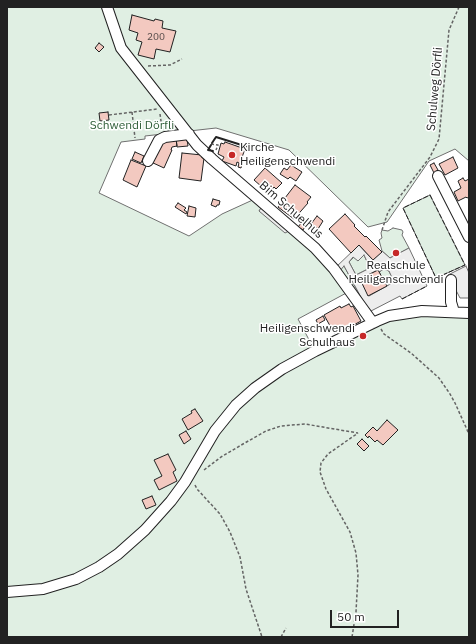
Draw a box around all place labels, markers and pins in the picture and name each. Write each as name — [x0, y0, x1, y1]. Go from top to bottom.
place label: Kirche Heiligenschwendi — [240, 141, 335, 169]
marker: Kirche Heiligenschwendi — [227, 150, 237, 160]
marker: Realschule Heiligenschwendi — [391, 248, 401, 258]
place label: Realschule Heiligenschwendi — [348, 259, 444, 287]
place label: Heiligenschwendi Schulhaus — [260, 322, 355, 350]
marker: Heiligenschwendi Schulhaus — [358, 331, 368, 341]

